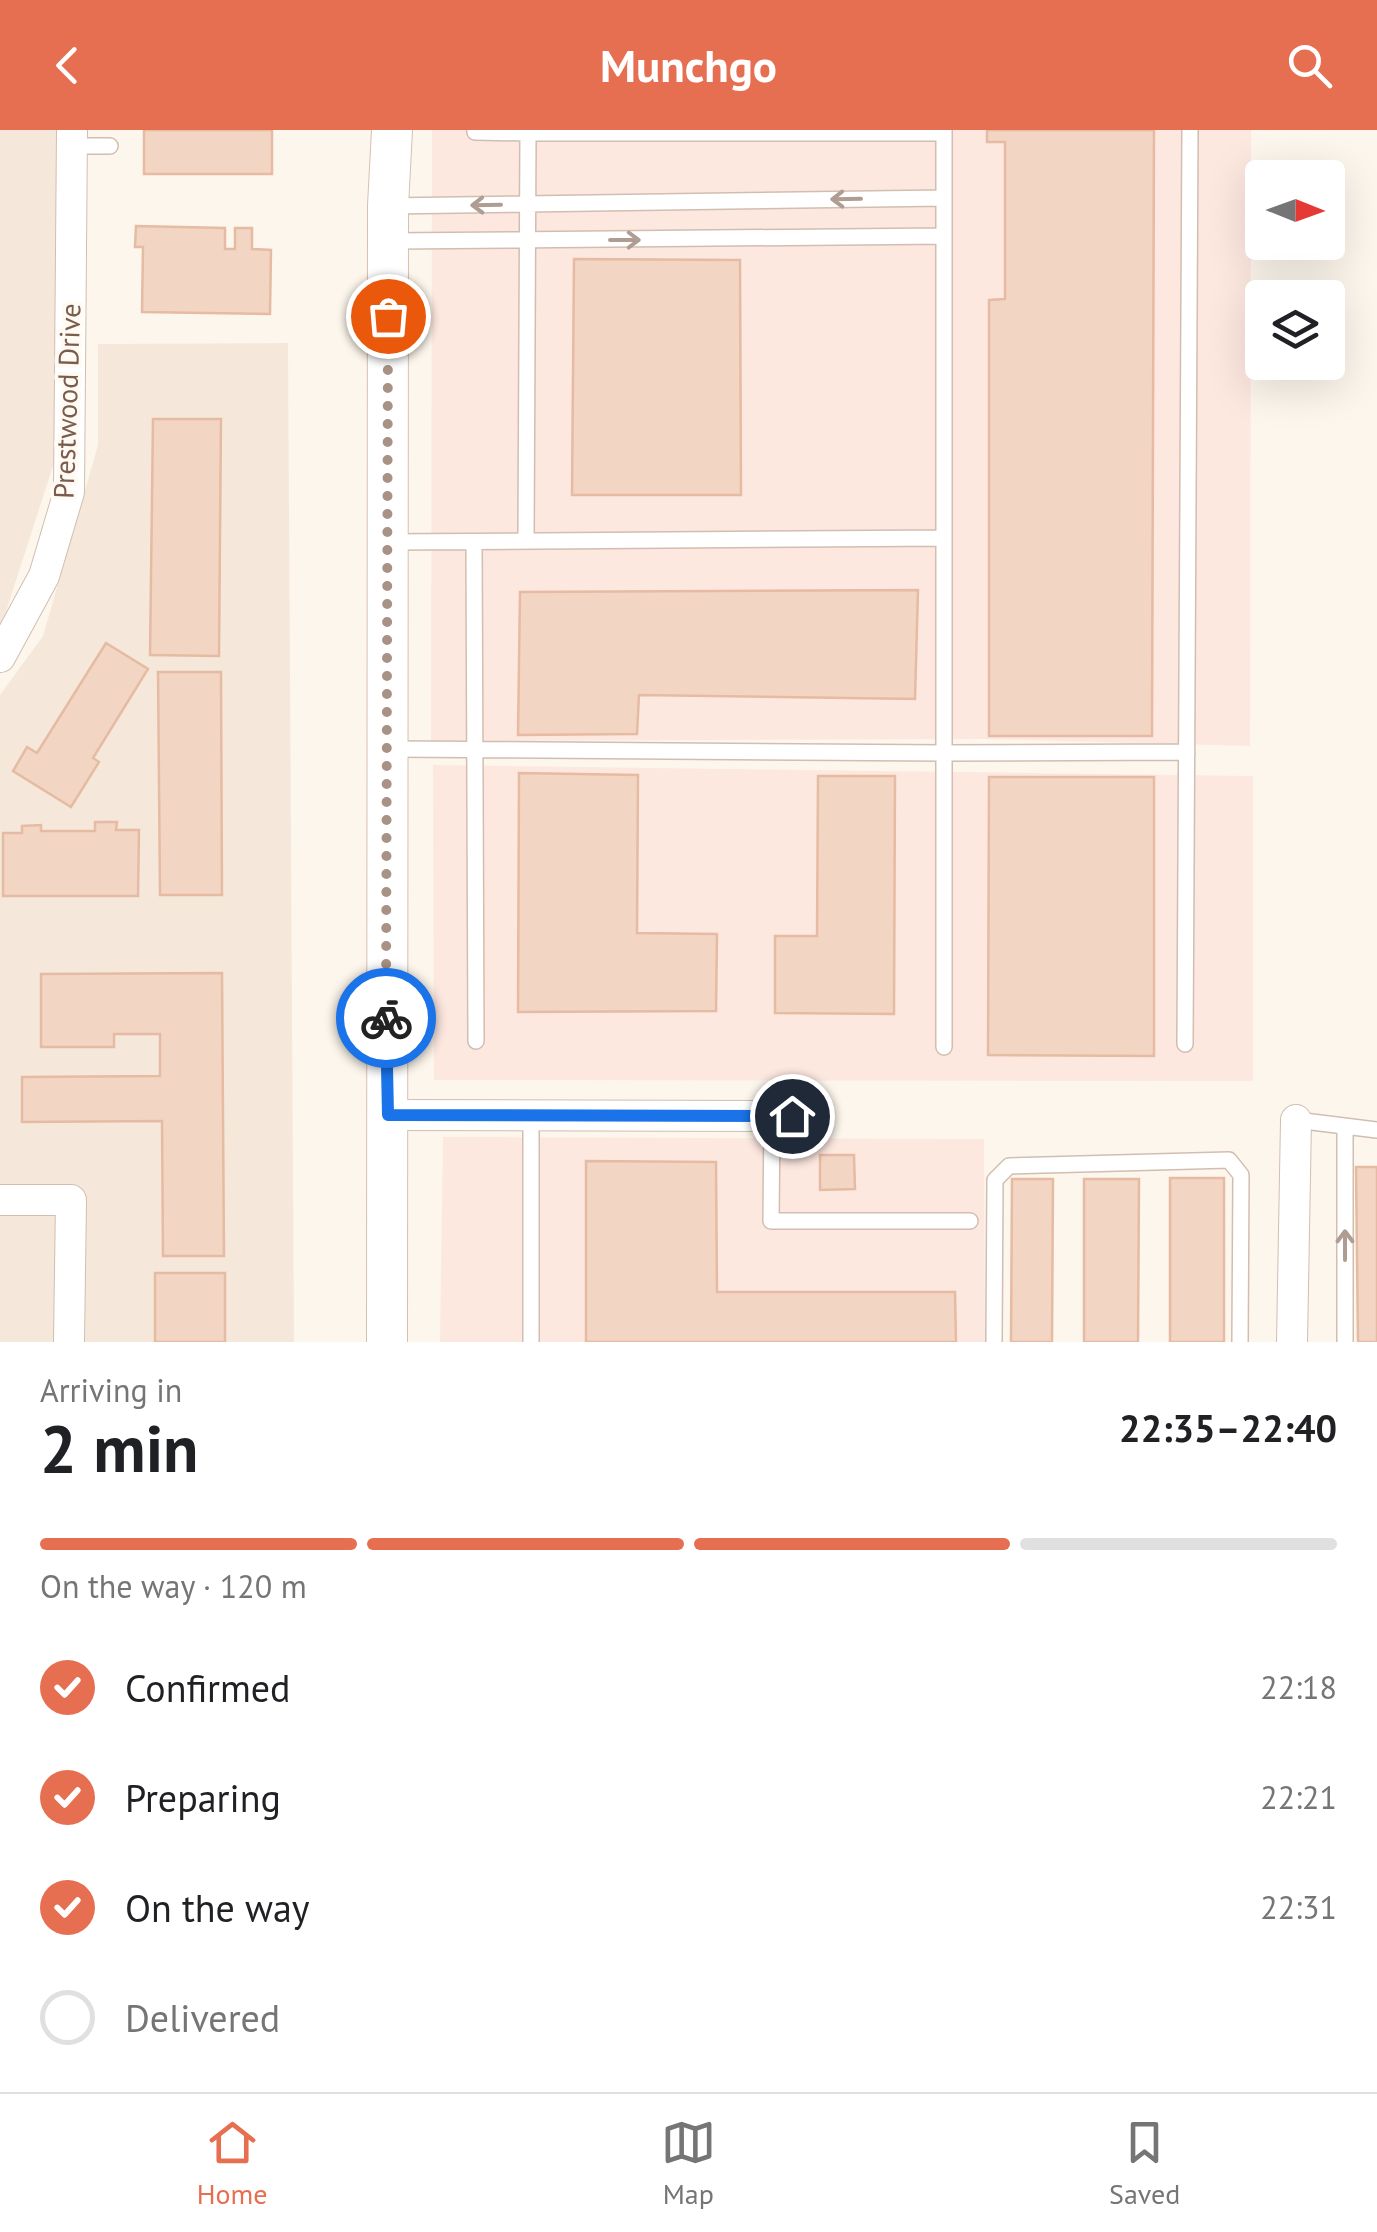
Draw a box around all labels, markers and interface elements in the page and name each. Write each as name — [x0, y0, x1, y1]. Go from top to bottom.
text: Munchgo — [600, 36, 777, 94]
icon: back — [40, 38, 95, 93]
icon: search — [1282, 38, 1337, 93]
north arrow — [1245, 160, 1345, 260]
map controls — [1245, 160, 1345, 380]
one-way arrow — [830, 190, 862, 209]
one-way arrow — [471, 196, 504, 214]
one-way arrow — [609, 231, 641, 250]
pin — [346, 274, 431, 359]
button: layers — [1245, 280, 1345, 380]
icon: bag — [361, 289, 416, 344]
street label: Prestwood Drive — [45, 303, 88, 499]
courier — [336, 968, 436, 1068]
icon: bike — [359, 991, 414, 1046]
pin — [750, 1074, 835, 1159]
icon: home — [765, 1089, 820, 1144]
one-way arrow — [1336, 1229, 1354, 1262]
text: Arriving in — [40, 1369, 182, 1411]
text: 22:35–22:40 — [1119, 1403, 1337, 1452]
text: 2 min — [40, 1406, 199, 1490]
text: On the way · 120 m — [40, 1565, 307, 1607]
icon: check — [40, 1660, 95, 1715]
text: Confirmed — [125, 1663, 291, 1712]
text: 22:18 — [1260, 1666, 1337, 1708]
icon: check — [40, 1770, 95, 1825]
text: Preparing — [125, 1773, 281, 1822]
text: 22:21 — [1260, 1776, 1337, 1818]
icon: check — [40, 1880, 95, 1935]
text: On the way — [125, 1883, 310, 1932]
text: 22:31 — [1260, 1886, 1337, 1928]
text: Delivered — [125, 1993, 280, 2042]
tab: Home — [197, 2115, 267, 2212]
tab: Map — [661, 2115, 716, 2212]
tab: Saved — [1109, 2115, 1180, 2212]

